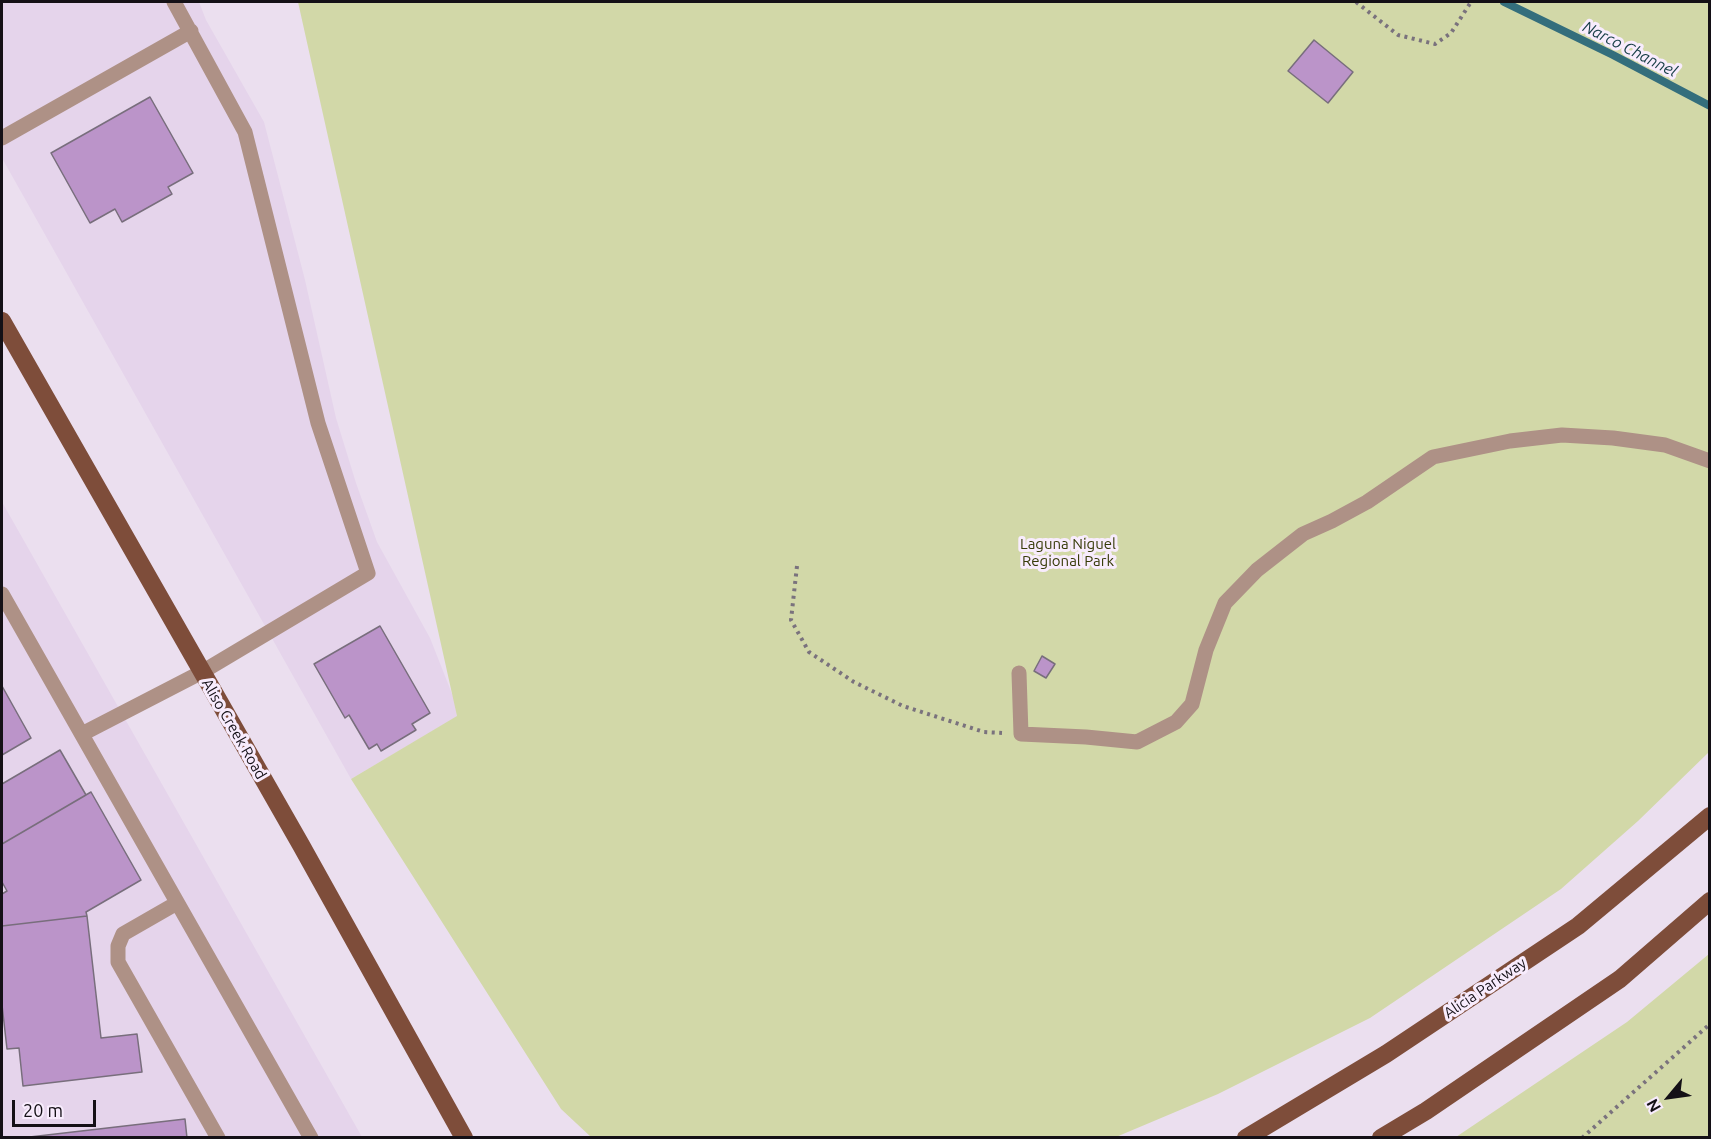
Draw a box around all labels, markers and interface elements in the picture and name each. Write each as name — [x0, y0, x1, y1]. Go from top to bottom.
water label: Narco Channel — [1580, 17, 1680, 81]
park label: Laguna Niguel Regional Park — [1020, 535, 1116, 570]
street label: Aliso Creek Road — [198, 676, 270, 782]
street label: Alicia Parkway — [1440, 954, 1530, 1022]
north arrow — [1639, 1067, 1699, 1127]
scale bar — [15, 1088, 99, 1126]
text: N — [1642, 1096, 1664, 1115]
text: 20 m — [23, 1100, 63, 1120]

